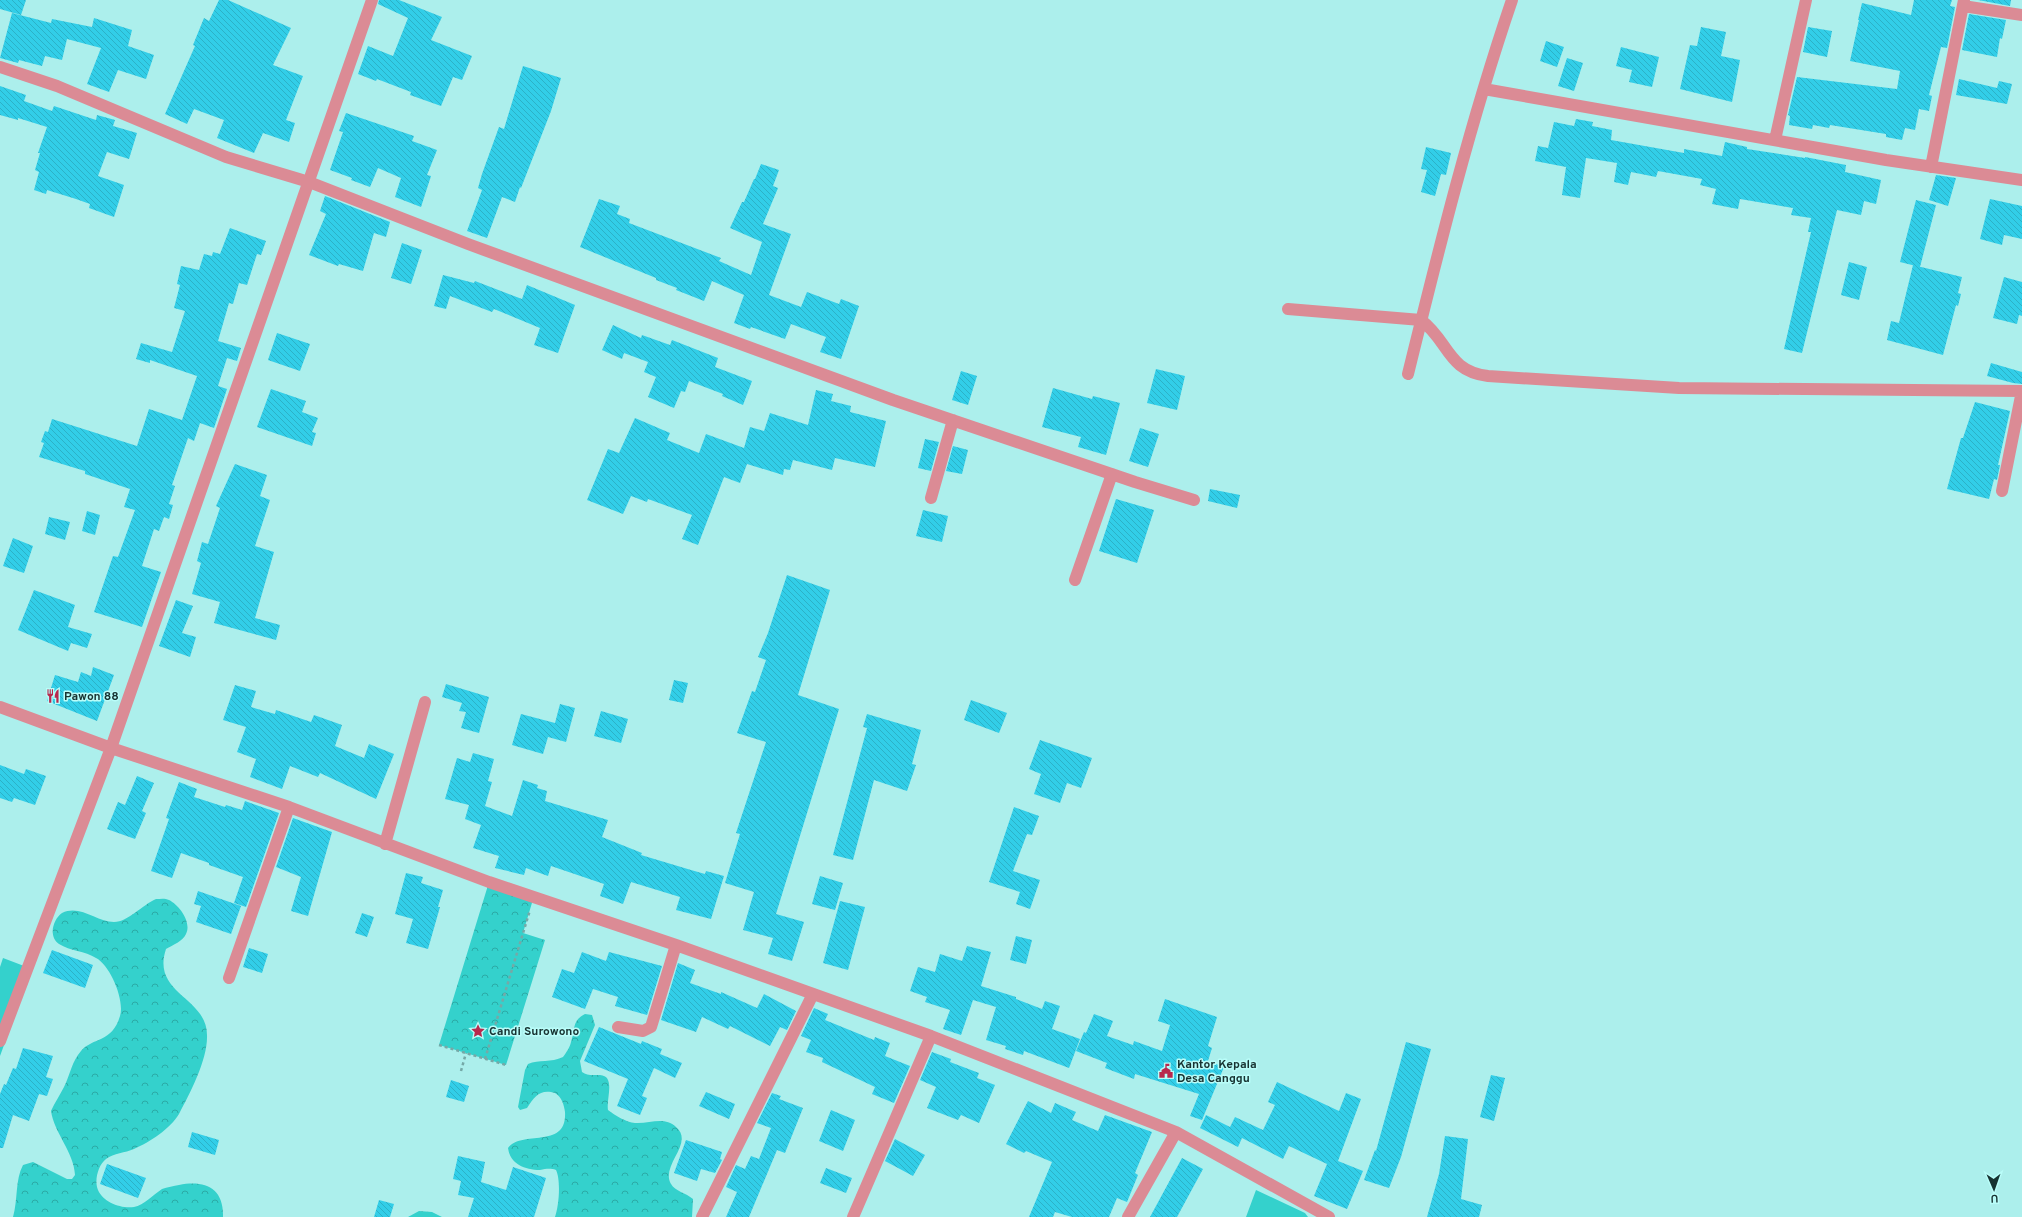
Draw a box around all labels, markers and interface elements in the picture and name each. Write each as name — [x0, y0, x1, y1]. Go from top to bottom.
restaurant icon: Pawon 88 — [45, 688, 61, 704]
place label: Pawon 88 — [64, 689, 119, 705]
place icon: Candi Surowono — [470, 1023, 486, 1039]
place label: Candi Surowono — [489, 1024, 580, 1040]
place label: Kantor Kepala Desa Canggu — [1177, 1057, 1257, 1087]
public building icon: Kantor Kepala Desa Canggu — [1158, 1063, 1174, 1079]
north arrow — [1974, 1169, 2014, 1209]
text: U — [1990, 1191, 1998, 1205]

